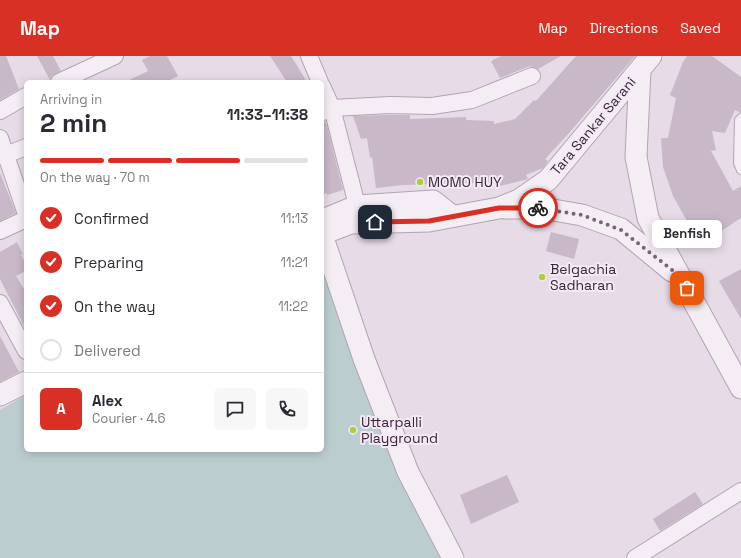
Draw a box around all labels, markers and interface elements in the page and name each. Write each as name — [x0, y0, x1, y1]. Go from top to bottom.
text: Map — [20, 16, 60, 41]
text: Map — [538, 19, 568, 37]
text: Directions — [590, 19, 658, 37]
text: Saved — [680, 19, 721, 37]
street label: Tara Sankar Sarani — [547, 73, 639, 179]
text: Arriving in — [40, 91, 102, 108]
text: 11:33–11:38 — [227, 105, 308, 124]
text: 2 min — [40, 106, 107, 140]
text: On the way · 70 m — [40, 169, 150, 186]
place label: MOMO HUY — [428, 173, 502, 191]
marker: MOMO HUY — [415, 177, 425, 187]
courier — [518, 188, 558, 228]
icon: bike — [527, 197, 549, 219]
pin — [358, 205, 392, 239]
icon: check — [40, 207, 62, 229]
text: Confirmed — [74, 209, 149, 228]
text: 11:13 — [281, 210, 308, 227]
icon: home — [364, 211, 386, 233]
callout: Benfish — [652, 220, 722, 248]
text: Benfish — [663, 225, 711, 242]
icon: check — [40, 251, 62, 273]
text: Preparing — [74, 253, 144, 272]
text: 11:21 — [281, 254, 308, 271]
place label: Belgachia Sadharan — [550, 260, 616, 294]
pin — [670, 271, 704, 305]
marker: Belgachia Sadharan — [537, 272, 547, 282]
icon: bag — [676, 277, 698, 299]
icon: check — [40, 295, 62, 317]
text: On the way — [74, 297, 155, 316]
text: 11:22 — [278, 298, 308, 315]
text: Delivered — [74, 341, 141, 360]
button: chat — [214, 388, 256, 430]
button: phone — [266, 388, 308, 430]
text: Alex — [92, 391, 123, 410]
text: A — [56, 399, 66, 418]
text: Courier · 4.6 — [92, 410, 165, 427]
place label: Uttarpalli Playground — [361, 413, 438, 447]
marker: Uttarpalli Playground — [348, 425, 358, 435]

